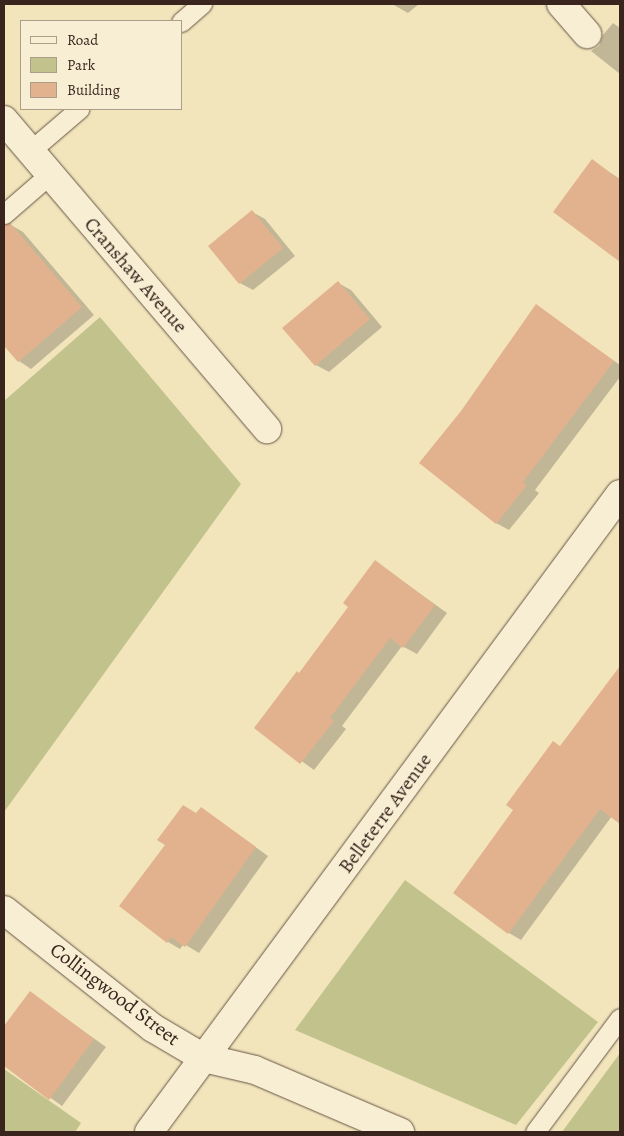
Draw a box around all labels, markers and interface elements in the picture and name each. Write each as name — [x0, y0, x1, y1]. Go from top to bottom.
legend — [20, 20, 182, 110]
text: Road — [67, 30, 98, 50]
text: Park — [67, 55, 95, 75]
text: Building — [67, 80, 120, 100]
street label: Cranshaw Avenue — [79, 212, 193, 338]
street label: Belleterre Avenue — [333, 748, 437, 878]
street label: Collingwood Street — [45, 937, 185, 1051]

